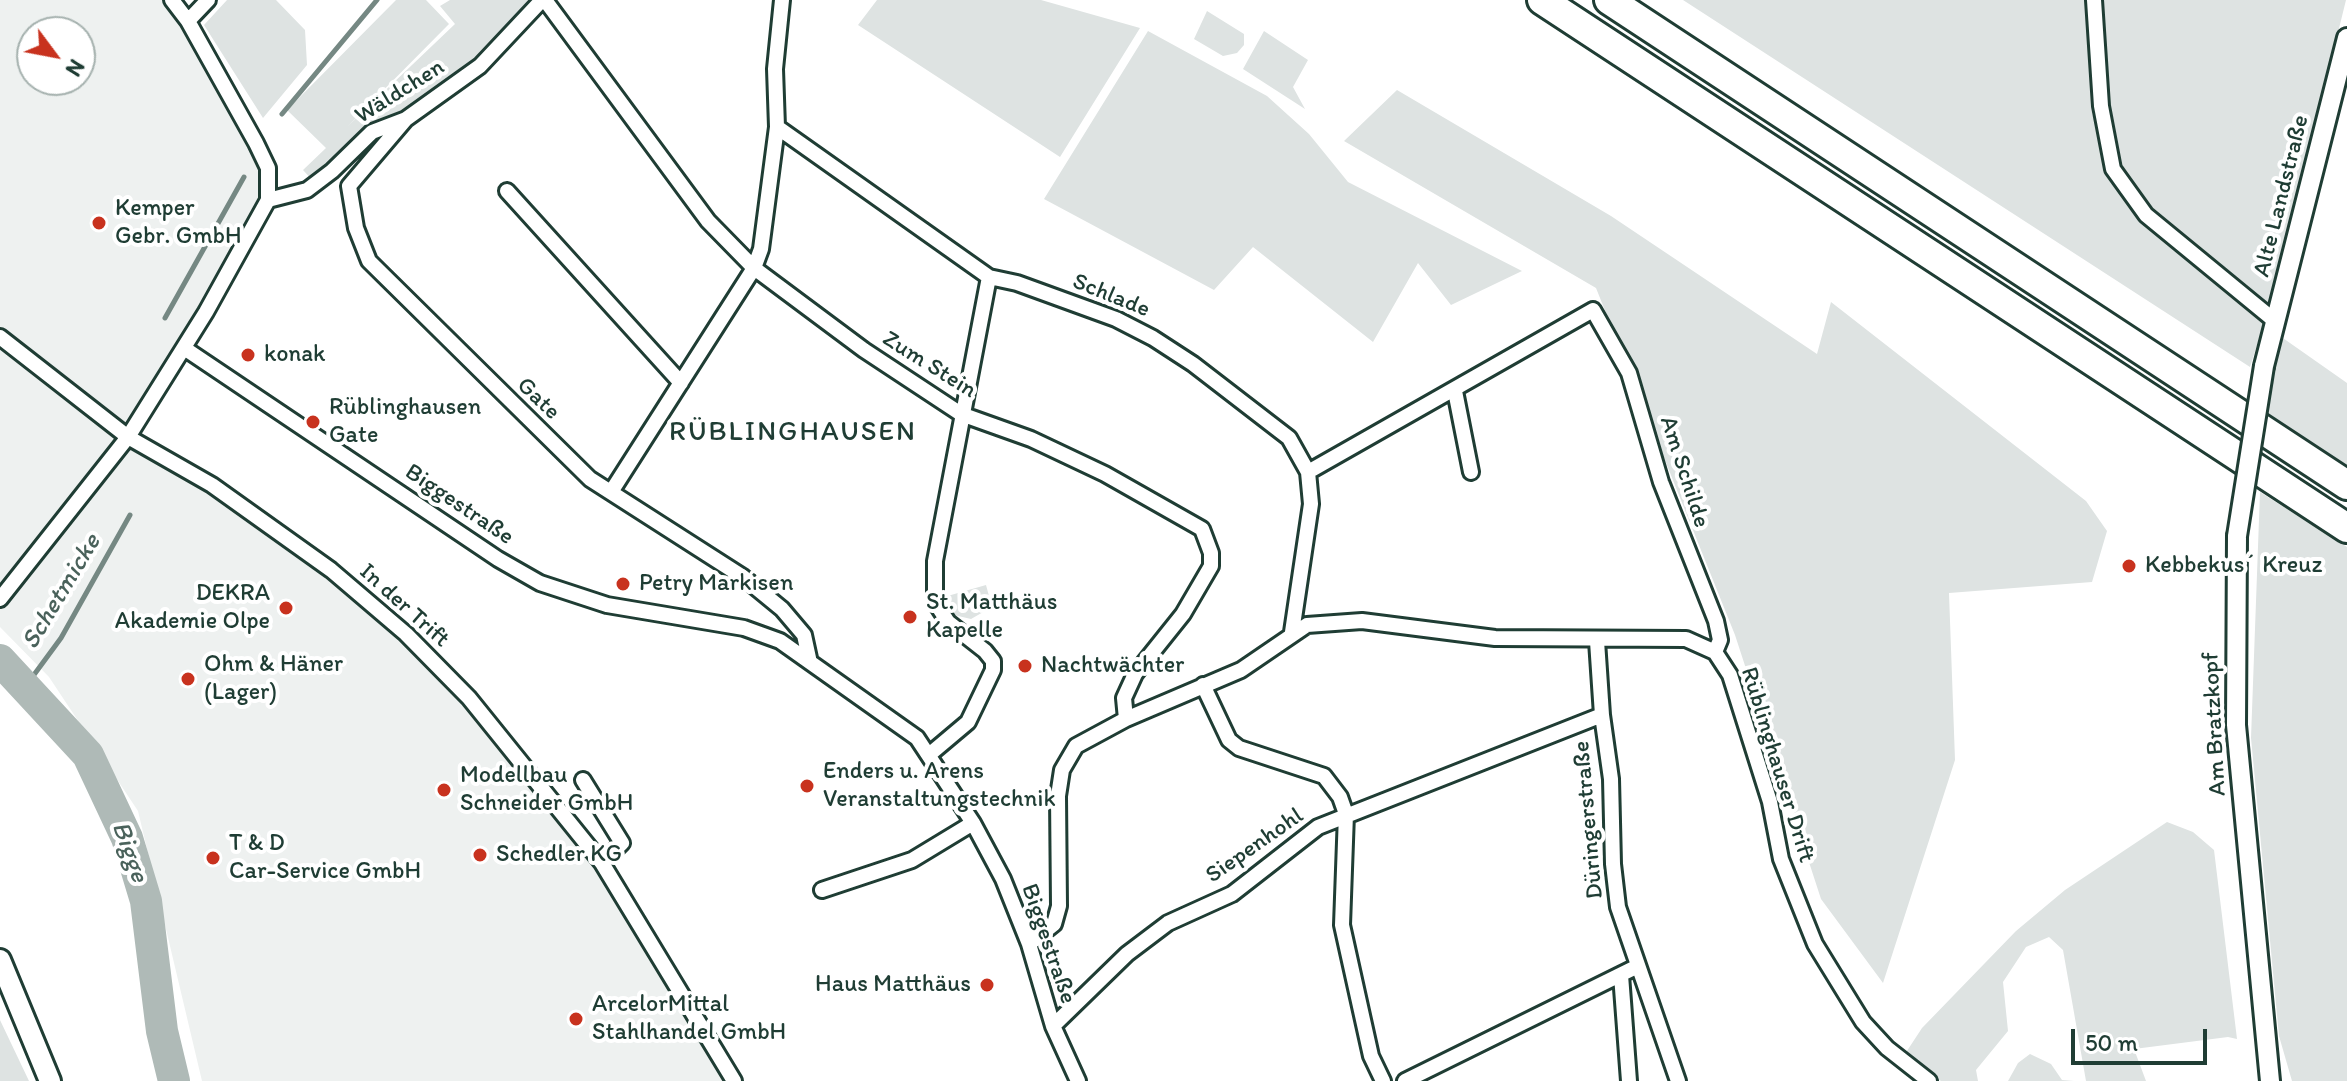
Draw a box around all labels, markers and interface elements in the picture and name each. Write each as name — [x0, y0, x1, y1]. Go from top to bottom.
north arrow — [16, 16, 96, 96]
street label: Wäldchen — [350, 53, 450, 131]
text: N — [60, 54, 90, 81]
street label: Alte Landstraße — [2248, 112, 2316, 280]
place label: Kemper Gebr. GmbH — [115, 195, 242, 251]
marker: Kemper Gebr. GmbH — [90, 214, 108, 232]
street label: Schlade — [1068, 267, 1154, 325]
street label: Zum Stein — [877, 325, 981, 405]
place label: konak — [264, 341, 325, 369]
marker: konak — [239, 346, 257, 364]
street label: Gate — [510, 371, 566, 427]
place label: Rüblinghausen Gate — [329, 394, 481, 450]
marker: Rüblinghausen Gate — [304, 413, 322, 431]
street label: Am Schilde — [1652, 413, 1716, 531]
district label: RÜBLINGHAUSEN — [669, 416, 917, 450]
street label: Biggestraße — [399, 458, 519, 552]
water label: Schetmicke — [16, 529, 108, 655]
place label: Kebbekus´ Kreuz — [2145, 552, 2322, 580]
marker: Kebbekus´ Kreuz — [2120, 557, 2138, 575]
street label: In der Trift — [353, 558, 455, 654]
place label: Petry Markisen — [639, 570, 793, 598]
marker: Petry Markisen — [614, 575, 632, 593]
place label: DEKRA Akademie Olpe — [115, 580, 270, 636]
place label: St. Matthäus Kapelle — [926, 589, 1057, 645]
marker: DEKRA Akademie Olpe — [277, 599, 295, 617]
marker: St. Matthäus Kapelle — [901, 608, 919, 626]
place label: Ohm & Häner (Lager) — [204, 651, 343, 707]
street label: Am Bratzkopf — [2197, 651, 2233, 797]
place label: Nachtwächter — [1041, 652, 1184, 680]
marker: Nachtwächter — [1016, 657, 1034, 675]
street label: Rüblinghauser Drift — [1734, 664, 1820, 866]
marker: Ohm & Häner (Lager) — [179, 670, 197, 688]
street label: Düringerstraße — [1568, 740, 1610, 900]
place label: Enders u. Arens Veranstaltungstechnik — [823, 758, 1056, 814]
place label: Modellbau Schneider GmbH — [460, 762, 633, 818]
marker: Enders u. Arens Veranstaltungstechnik — [798, 777, 816, 795]
marker: Modellbau Schneider GmbH — [435, 781, 453, 799]
street label: Siepenhohl — [1201, 802, 1309, 890]
water label: Bigge — [104, 817, 154, 887]
place label: T & D Car-Service GmbH — [229, 830, 421, 886]
place label: Schedler KG — [496, 841, 622, 869]
marker: Schedler KG — [471, 846, 489, 864]
marker: T & D Car-Service GmbH — [204, 849, 222, 867]
street label: Biggestraße — [1014, 880, 1082, 1008]
place label: Haus Matthäus — [815, 971, 971, 999]
marker: Haus Matthäus — [978, 976, 996, 994]
place label: ArcelorMittal Stahlhandel GmbH — [592, 991, 786, 1047]
marker: ArcelorMittal Stahlhandel GmbH — [567, 1010, 585, 1028]
scale bar — [2075, 1013, 2211, 1063]
text: 50 m — [2085, 1028, 2138, 1057]

